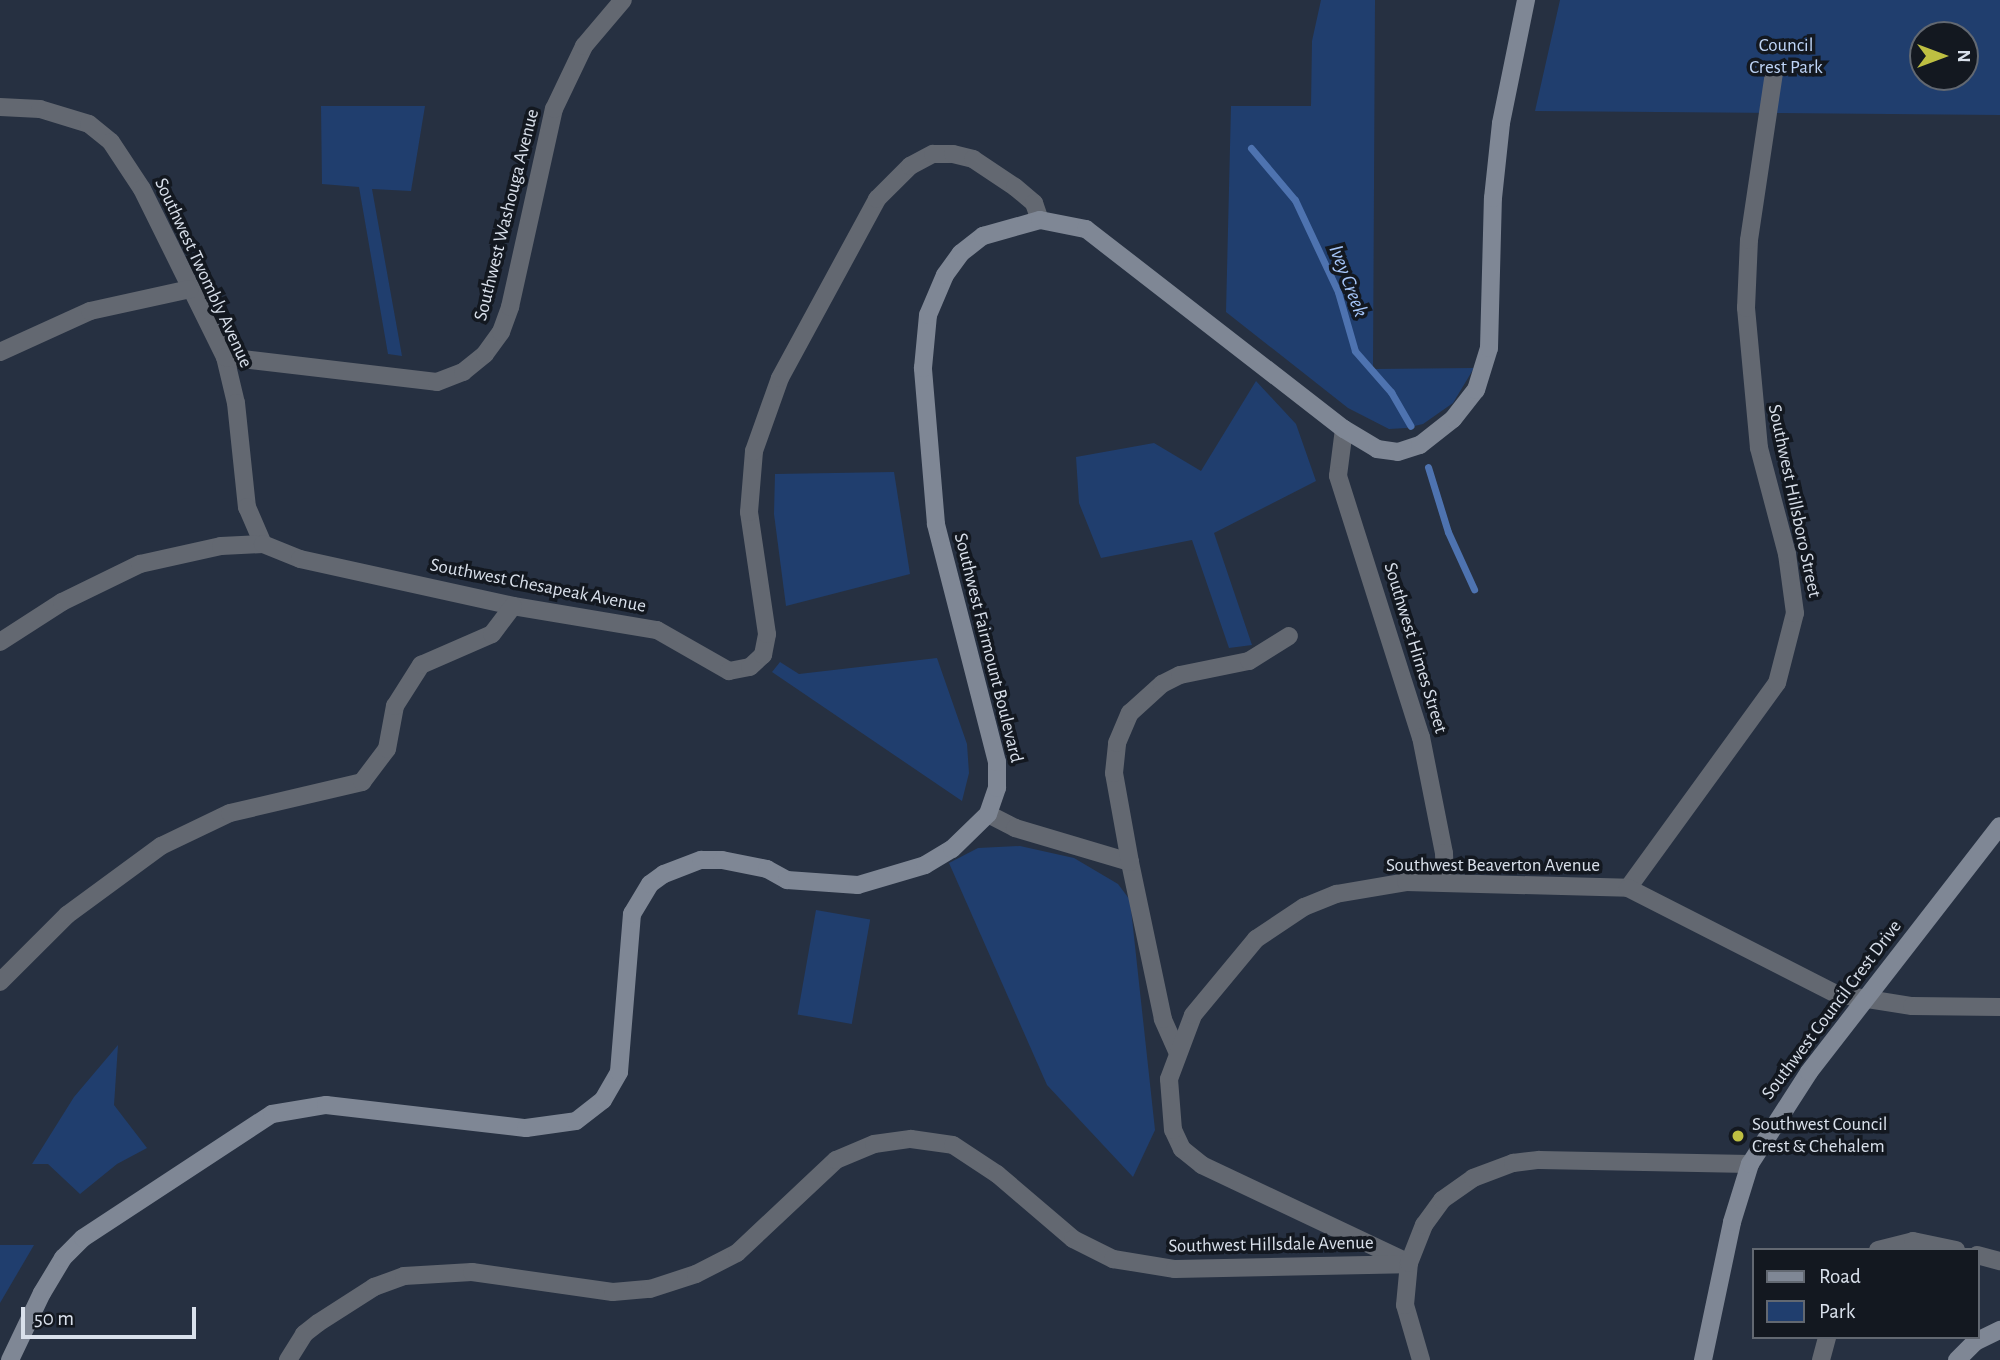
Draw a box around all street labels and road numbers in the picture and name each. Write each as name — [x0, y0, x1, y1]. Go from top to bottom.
street label: Southwest Washouga Avenue — [470, 107, 544, 323]
street label: Southwest Twombly Avenue — [149, 175, 257, 371]
street label: Southwest Hillsboro Street — [1762, 402, 1826, 600]
street label: Southwest Fairmount Boulevard — [948, 531, 1028, 765]
street label: Southwest Chesapeak Avenue — [428, 554, 648, 618]
street label: Southwest Himes Street — [1378, 560, 1452, 736]
street label: Southwest Beaverton Avenue — [1386, 855, 1600, 877]
street label: Southwest Council Crest Drive — [1757, 916, 1907, 1104]
street label: Southwest Hillsdale Avenue — [1168, 1232, 1374, 1258]

